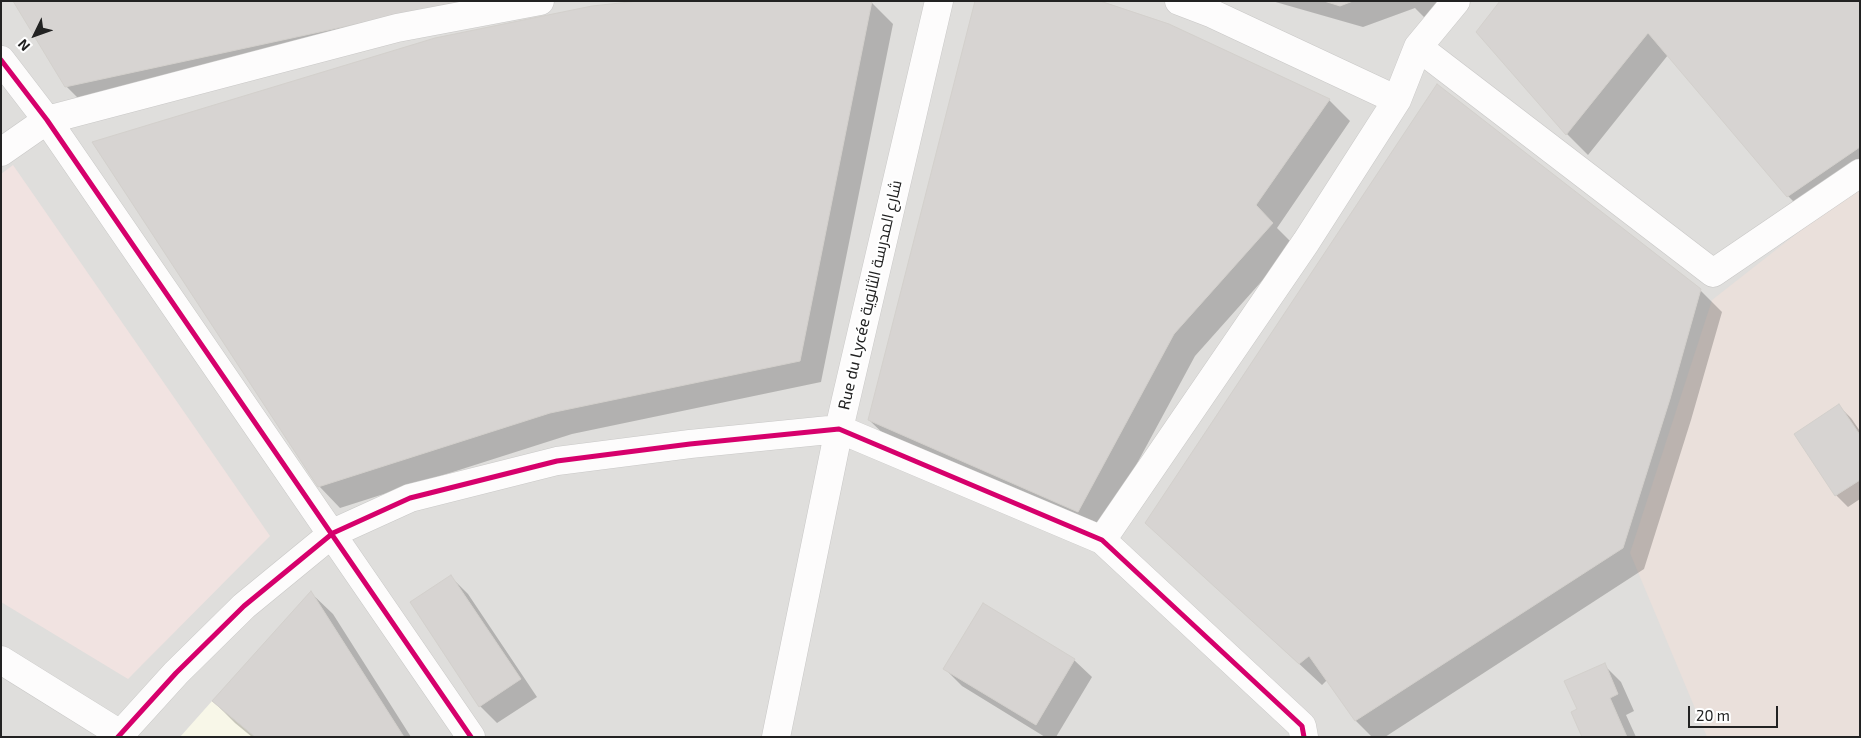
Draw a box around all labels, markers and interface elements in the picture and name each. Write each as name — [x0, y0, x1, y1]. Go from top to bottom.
north arrow — [10, 10, 60, 60]
text: N — [14, 36, 33, 55]
street label: Rue du Lycée شارع المدرسة الثانوية — [834, 178, 906, 412]
scale bar — [1691, 696, 1781, 728]
text: 20 m — [1696, 706, 1730, 724]

